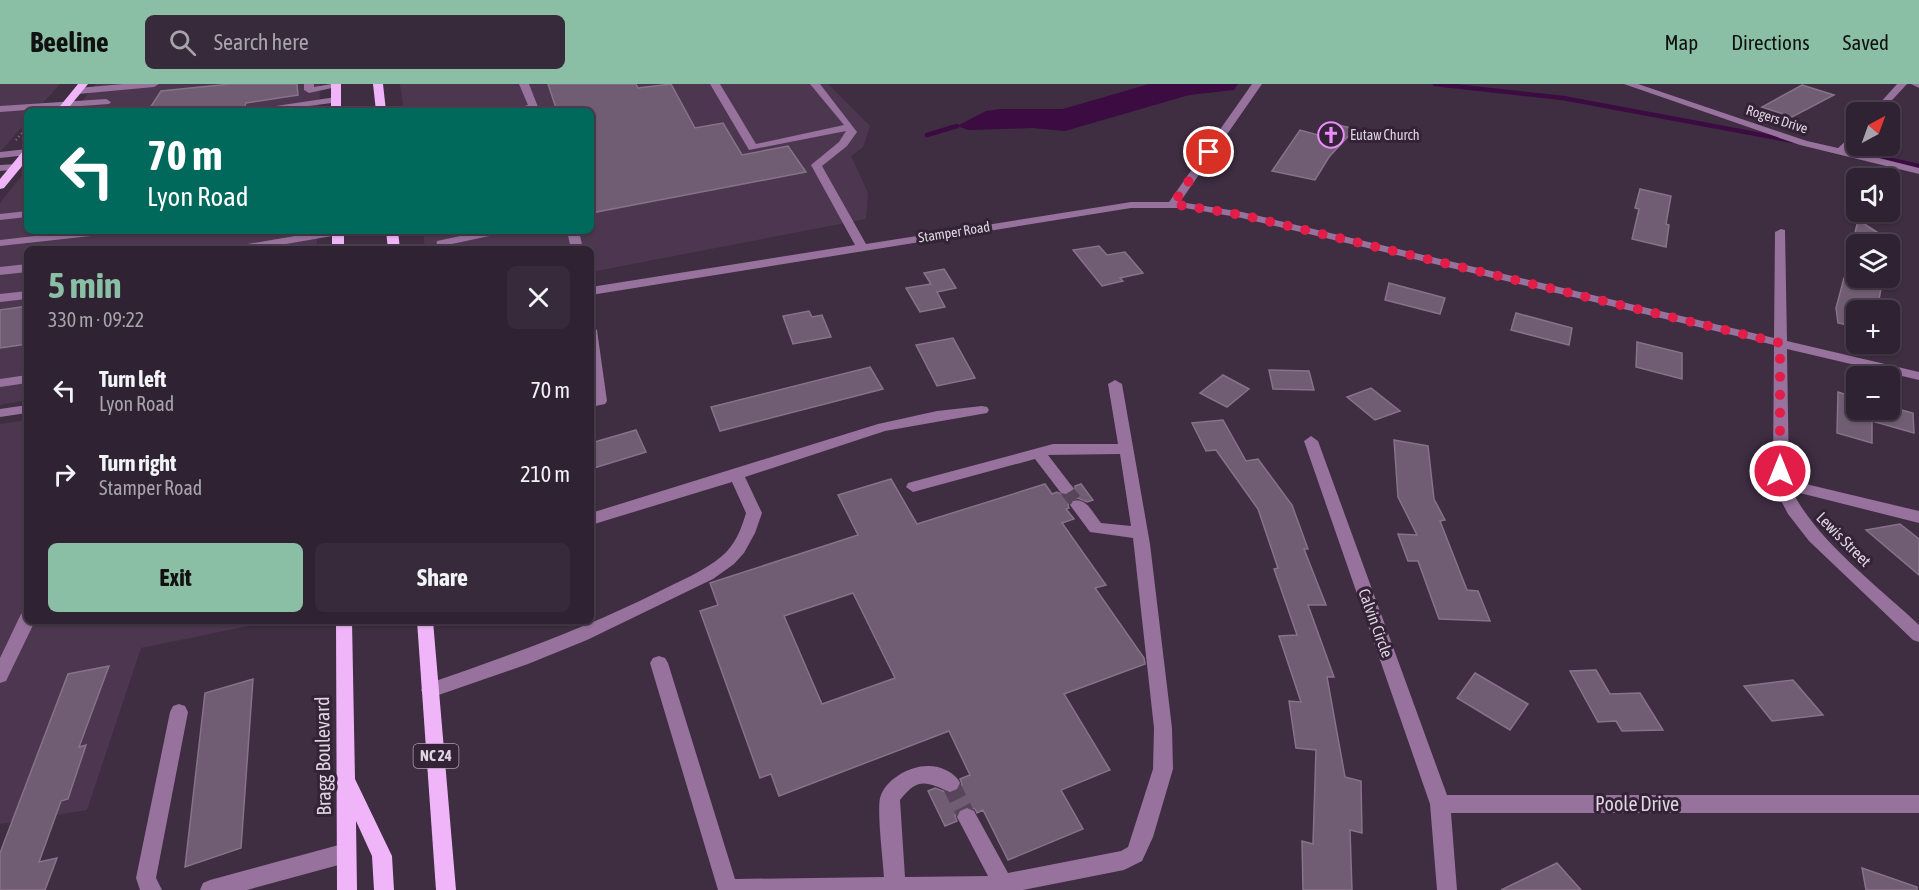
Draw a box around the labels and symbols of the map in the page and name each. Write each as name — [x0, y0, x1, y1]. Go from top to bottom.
street label: Rogers Drive — [1744, 102, 1810, 136]
north arrow — [1846, 102, 1900, 156]
church icon: Eutaw Church — [1316, 120, 1346, 150]
pin — [1183, 126, 1234, 177]
place label: Eutaw Church — [1350, 127, 1420, 143]
street label: Stamper Road — [917, 218, 991, 246]
position arrow — [1748, 439, 1812, 503]
street label: Lewis Street — [1813, 508, 1875, 570]
street label: Calvin Circle — [1355, 586, 1397, 660]
street label: Bragg Boulevard — [310, 696, 335, 816]
road number: NC 24 — [414, 744, 458, 768]
street label: Poole Drive — [1595, 792, 1679, 815]

